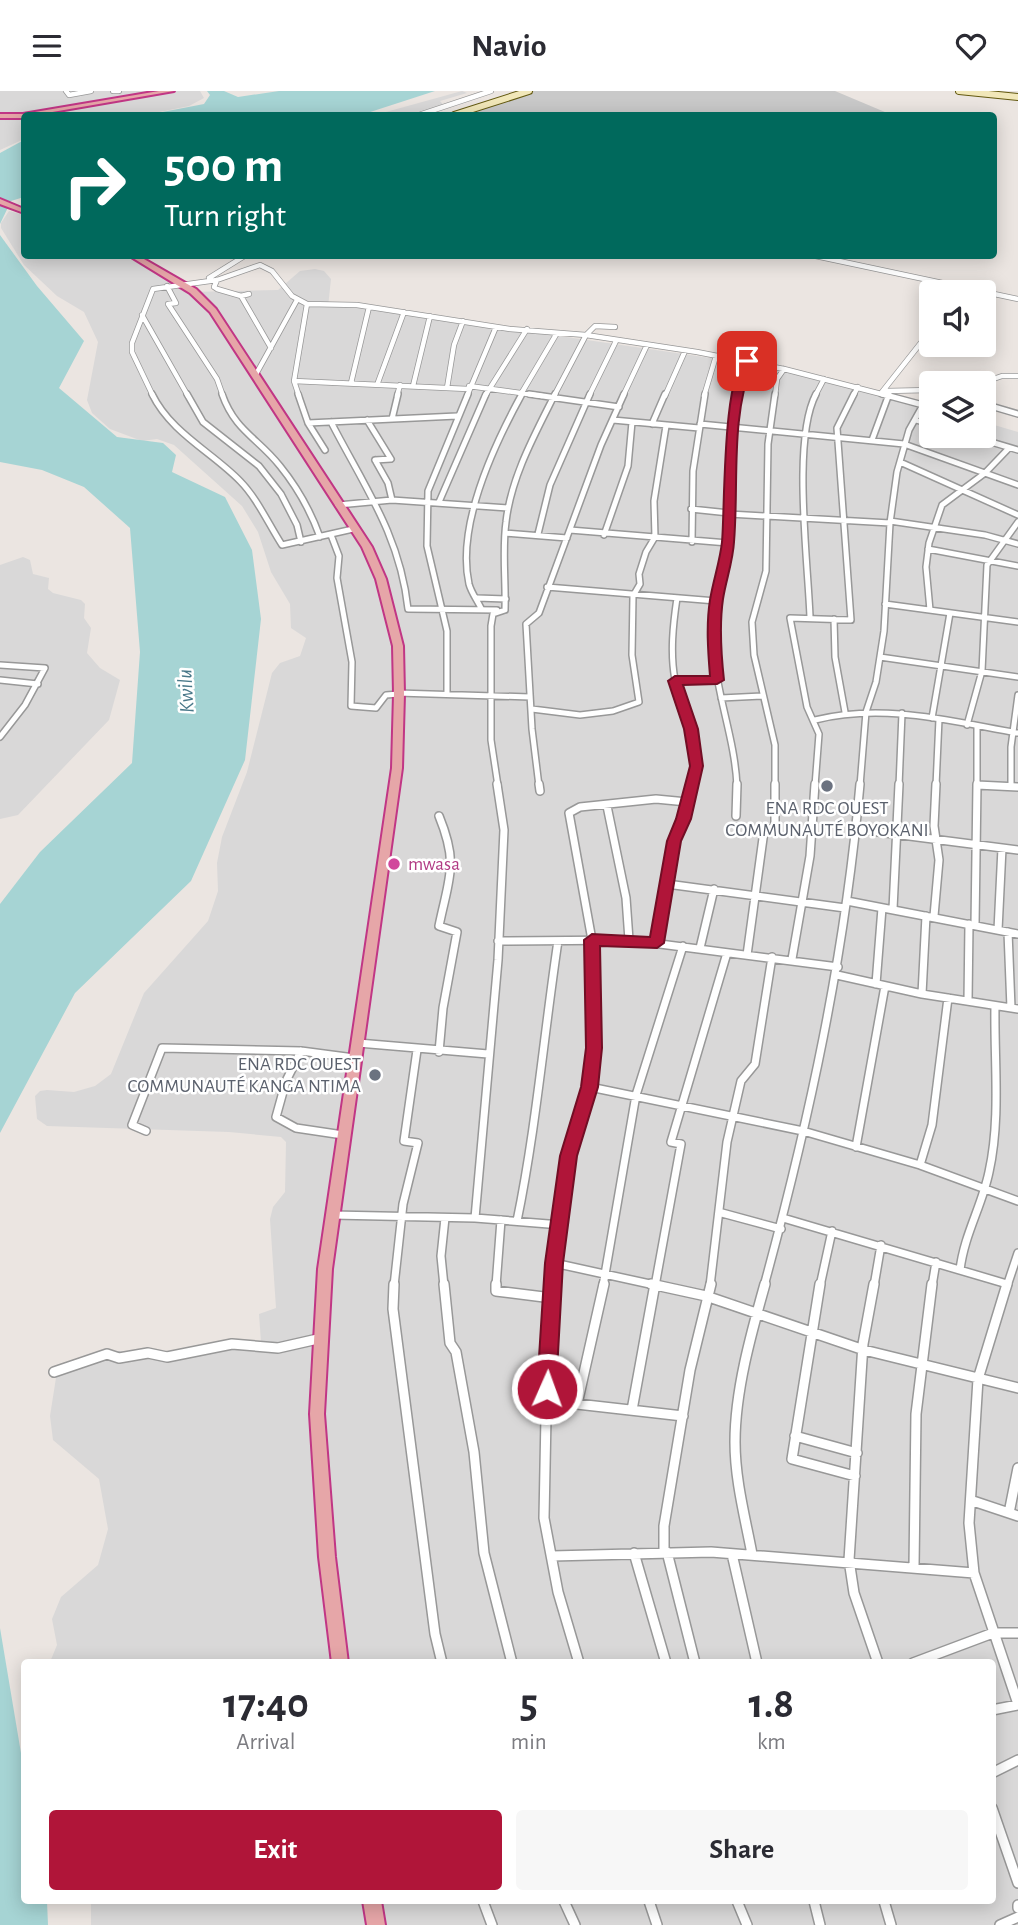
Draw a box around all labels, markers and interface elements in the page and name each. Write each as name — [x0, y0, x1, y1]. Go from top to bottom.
icon: menu — [28, 27, 66, 65]
icon: heart — [952, 27, 990, 65]
text: Navio — [471, 30, 547, 62]
icon: right — [49, 140, 140, 231]
text: 500 m — [164, 142, 283, 191]
text: Turn right — [164, 200, 286, 232]
map controls — [919, 280, 996, 448]
button: sound — [919, 280, 996, 357]
pin — [717, 331, 777, 391]
icon: arrive — [728, 342, 766, 380]
button: layers — [919, 371, 996, 448]
water label: Kwilu — [174, 668, 198, 714]
marker: ENA RDC OUEST COMMUNAUTÉ BOYOKANI — [819, 778, 835, 794]
place label: ENA RDC OUEST COMMUNAUTÉ BOYOKANI — [725, 799, 929, 840]
place label: mwasa — [408, 855, 460, 874]
marker: mwasa — [386, 856, 402, 872]
place label: ENA RDC OUEST COMMUNAUTÉ KANGA NTIMA — [127, 1055, 361, 1096]
marker: ENA RDC OUEST COMMUNAUTÉ KANGA NTIMA — [367, 1067, 383, 1083]
position arrow — [510, 1352, 584, 1426]
text: 17:40 — [223, 1683, 309, 1725]
text: 5 — [520, 1683, 538, 1725]
text: 1.8 — [749, 1683, 794, 1725]
text: Arrival — [236, 1731, 295, 1754]
text: min — [511, 1731, 547, 1754]
text: km — [757, 1731, 786, 1754]
button: Exit — [49, 1810, 502, 1890]
button: Share — [516, 1810, 968, 1890]

